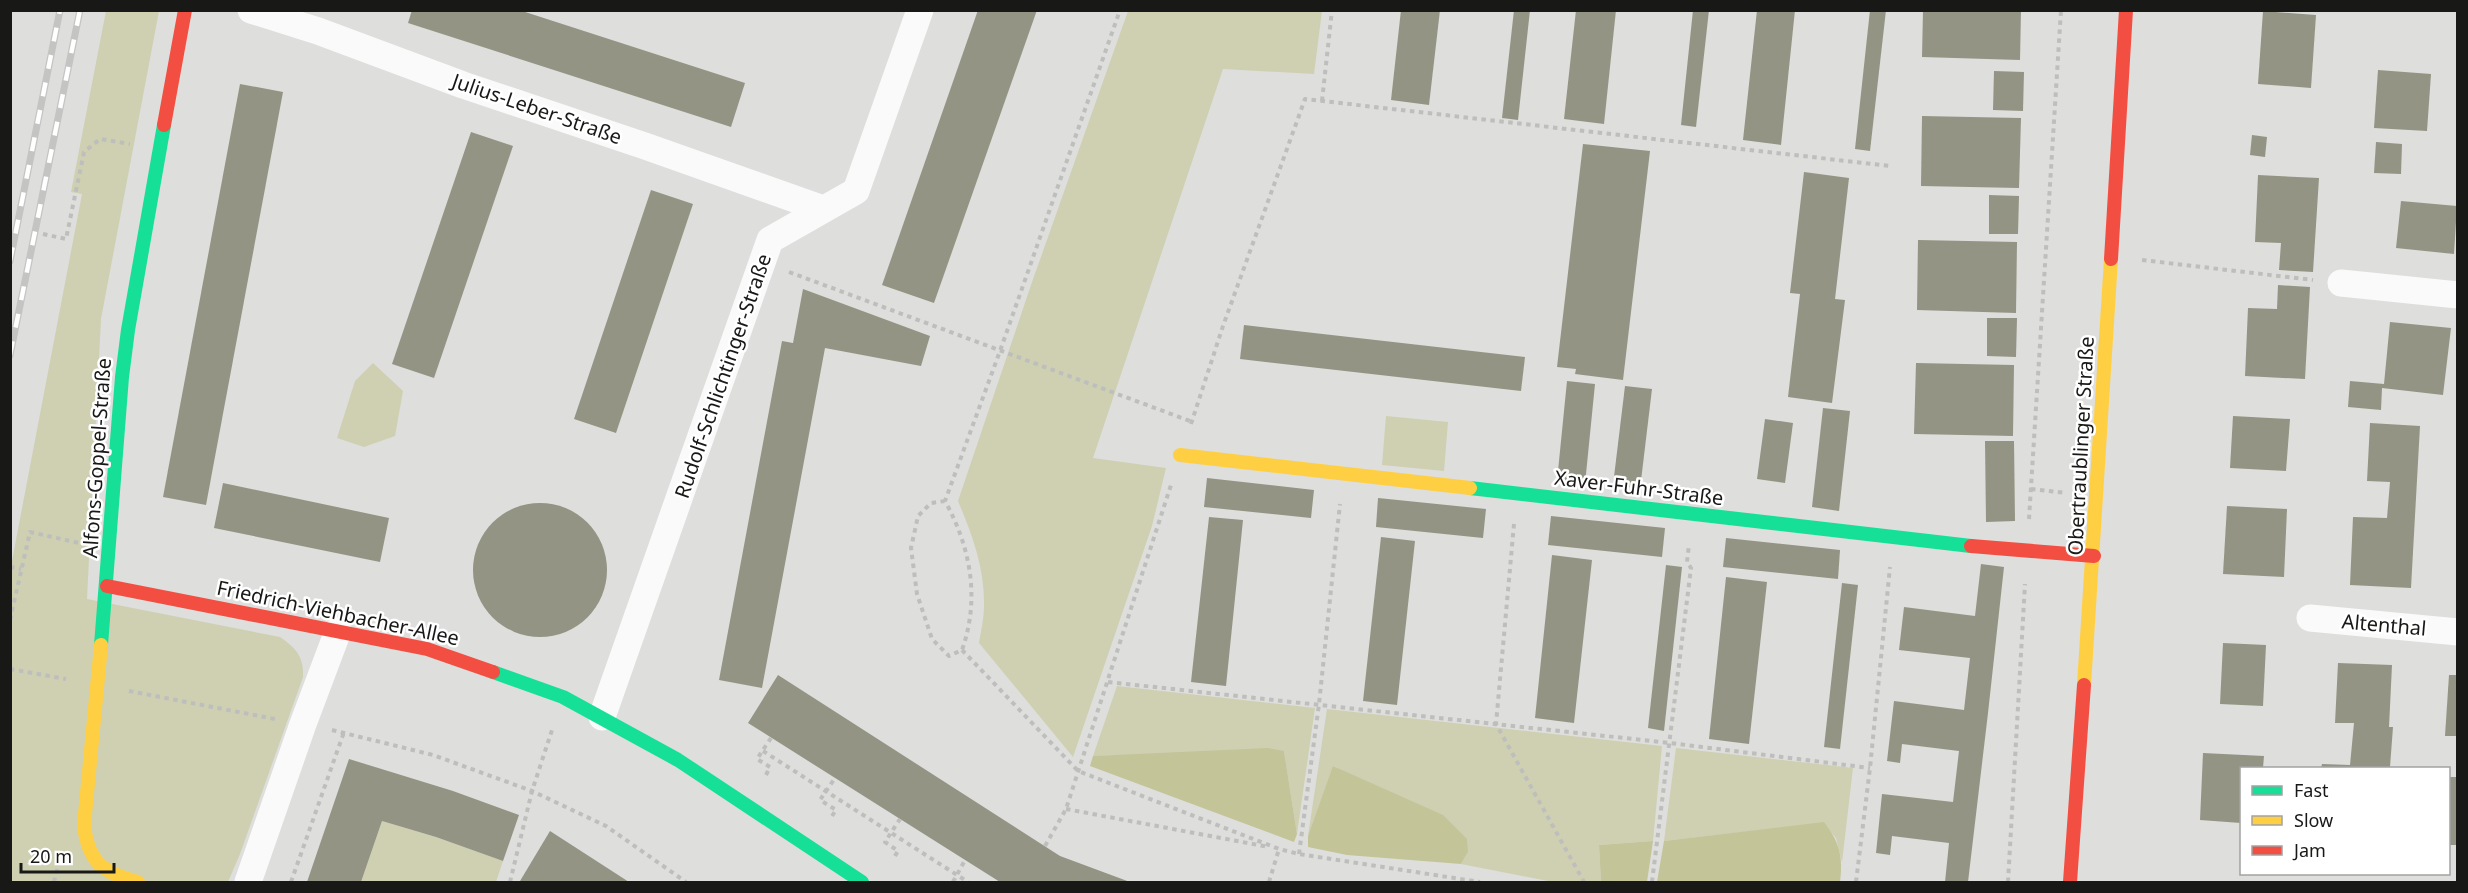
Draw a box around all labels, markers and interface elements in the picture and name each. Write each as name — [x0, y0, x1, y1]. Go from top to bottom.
street label: Julius-Leber-Straße — [447, 66, 626, 150]
street label: Rudolf-Schlichtinger-Straße — [668, 250, 777, 502]
street label: Obertraublinger Straße — [2061, 336, 2100, 556]
street label: Alfons-Goppel-Straße — [76, 357, 117, 559]
street label: Xaver-Fuhr-Straße — [1553, 464, 1725, 511]
street label: Friedrich-Viehbacher-Allee — [214, 574, 462, 651]
street label: Altenthal — [2341, 607, 2427, 642]
legend — [2240, 767, 2450, 875]
text: Fast — [2294, 778, 2329, 802]
text: Slow — [2294, 808, 2333, 832]
scale bar — [21, 836, 114, 874]
text: Jam — [2292, 838, 2326, 862]
text: 20 m — [30, 844, 72, 868]

